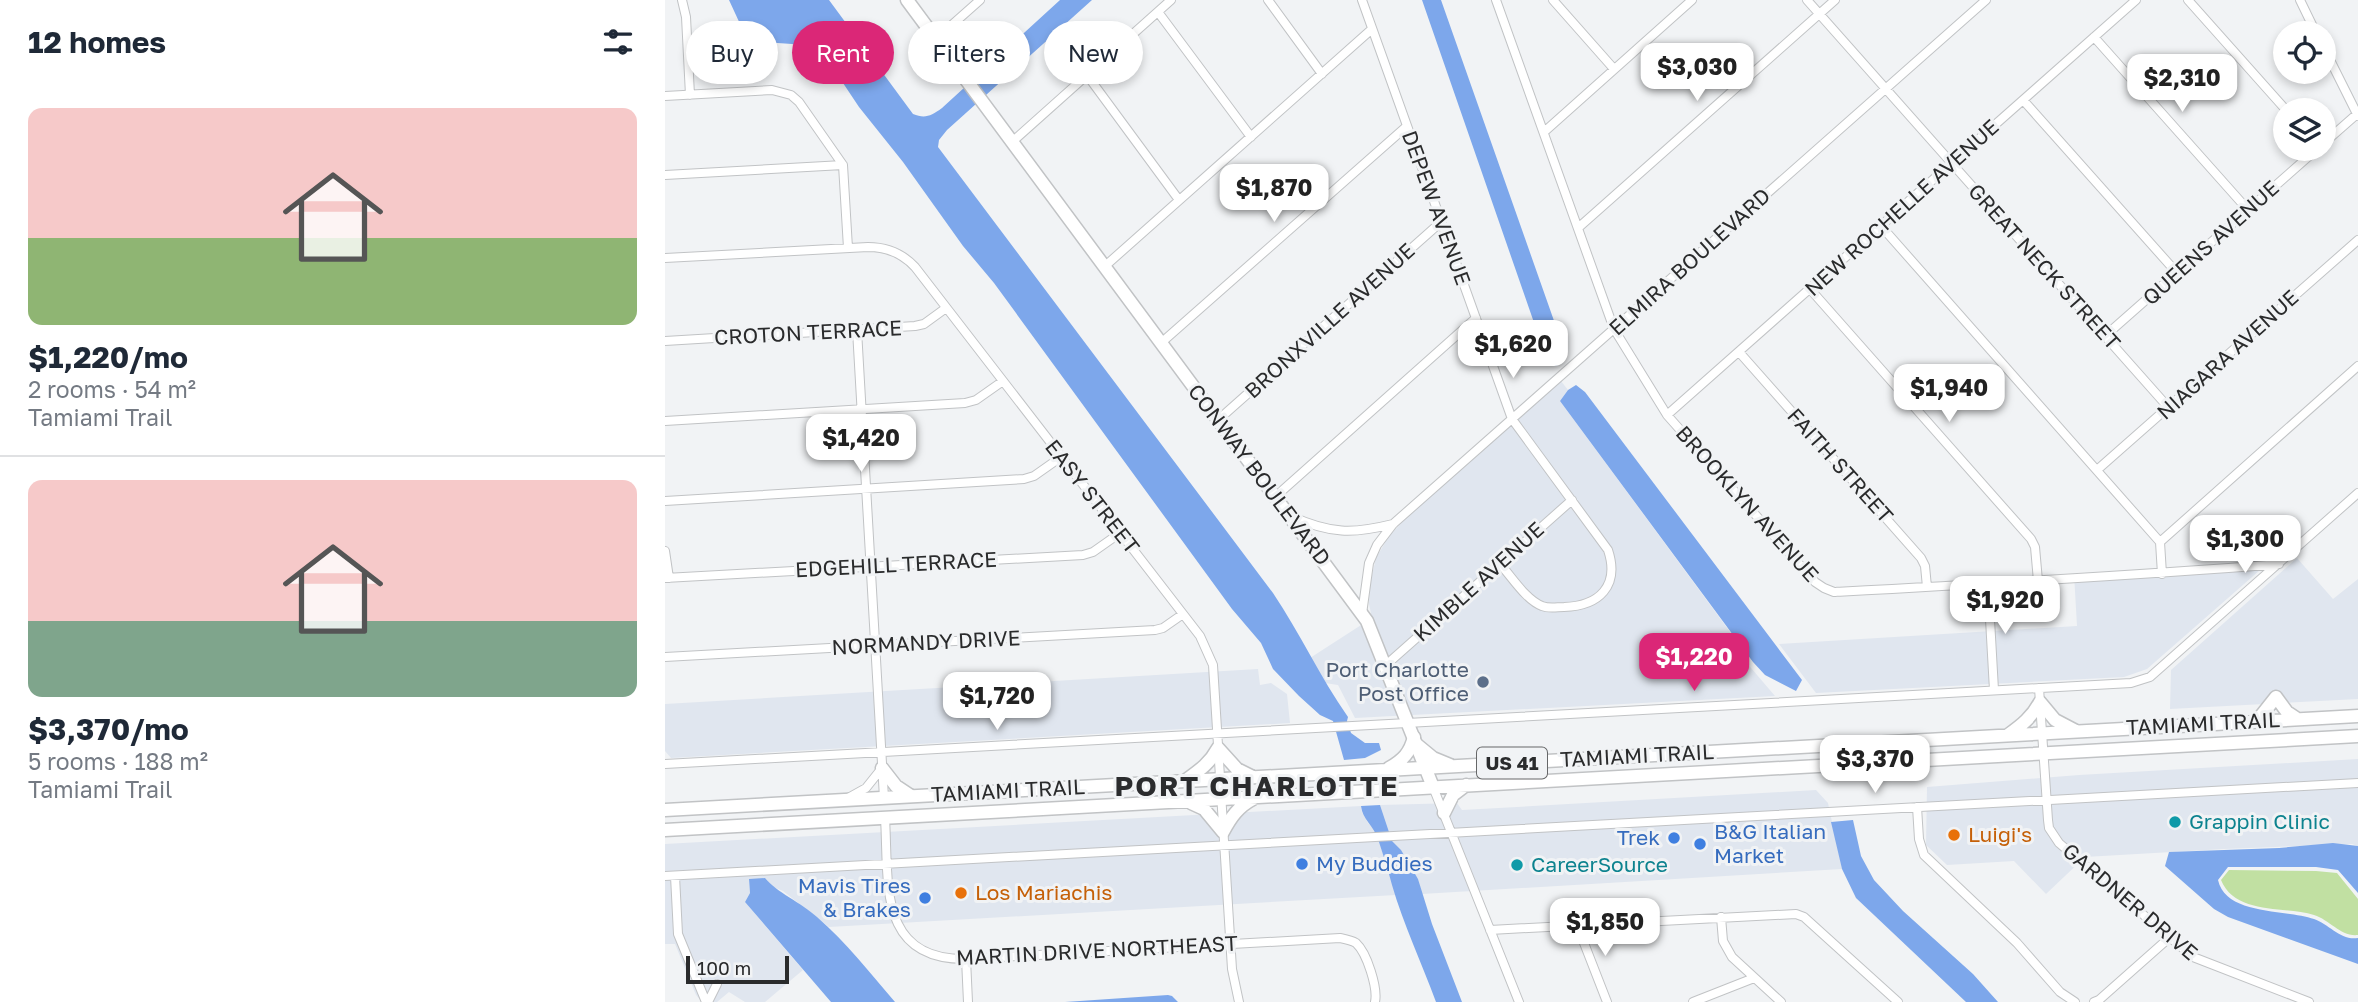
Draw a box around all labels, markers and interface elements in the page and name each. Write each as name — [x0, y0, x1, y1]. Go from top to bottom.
chip: Buy — [686, 21, 778, 84]
chip: Rent — [792, 21, 894, 84]
chip: Filters — [908, 21, 1030, 84]
chip: New — [1044, 21, 1143, 84]
map controls — [2273, 21, 2336, 161]
button: locate — [2273, 21, 2336, 84]
icon: filters — [599, 23, 637, 61]
text: 12 homes — [28, 24, 166, 60]
pin: $3,030 — [1640, 43, 1754, 103]
text: $3,030 — [1657, 52, 1737, 80]
pin: $2,310 — [2125, 54, 2239, 114]
text: $2,310 — [2143, 63, 2221, 91]
button: layers — [2273, 98, 2336, 161]
street label: NEW ROCHELLE AVENUE — [1799, 113, 2004, 301]
street label: DEPEW AVENUE — [1397, 127, 1477, 289]
icon: home — [270, 154, 396, 280]
pin: $1,870 — [1217, 164, 1331, 224]
text: $1,870 — [1236, 173, 1312, 201]
street label: QUEENS AVENUE — [2137, 174, 2284, 310]
street label: GREAT NECK STREET — [1963, 178, 2126, 355]
street label: ELMIRA BOULEVARD — [1603, 182, 1775, 341]
street label: BRONXVILLE AVENUE — [1239, 237, 1420, 403]
street label: NIAGARA AVENUE — [2151, 284, 2303, 425]
street label: CROTON TERRACE — [713, 314, 903, 350]
pin: $1,620 — [1456, 320, 1570, 380]
text: $1,620 — [1474, 329, 1552, 357]
text: $1,220/mo — [28, 339, 188, 375]
pin: $1,940 — [1892, 364, 2006, 424]
text: $1,940 — [1910, 373, 1988, 401]
text: 2 rooms · 54 m² — [28, 375, 196, 403]
street label: CONWAY BOULEVARD — [1183, 379, 1337, 570]
text: Tamiami Trail — [28, 403, 172, 431]
street label: FAITH STREET — [1782, 403, 1899, 528]
pin: $1,420 — [804, 414, 918, 474]
street label: BROOKLYN AVENUE — [1671, 420, 1825, 587]
text: $1,420 — [822, 423, 900, 451]
street label: EASY STREET — [1040, 434, 1145, 559]
street label: KIMBLE AVENUE — [1408, 516, 1549, 647]
pin: $1,300 — [2188, 516, 2302, 575]
text: $1,300 — [2206, 524, 2284, 552]
icon: home — [270, 526, 396, 652]
street label: EDGEHILL TERRACE — [794, 546, 997, 582]
pin: $1,920 — [1948, 576, 2062, 636]
text: $1,920 — [1966, 585, 2044, 613]
street label: NORMANDY DRIVE — [831, 624, 1021, 660]
pin: $1,220 — [1637, 634, 1751, 693]
text: $1,220 — [1655, 642, 1733, 670]
place label: Port Charlotte Post Office — [1325, 656, 1469, 706]
pin: $1,720 — [940, 672, 1054, 732]
marker: Port Charlotte Post Office — [1475, 674, 1491, 690]
text: $1,720 — [959, 681, 1035, 709]
street label: TAMIAMI TRAIL — [2125, 706, 2281, 740]
text: $3,370/mo — [28, 711, 189, 747]
pin: $3,370 — [1818, 736, 1932, 795]
street label: TAMIAMI TRAIL — [1559, 738, 1715, 772]
text: $3,370 — [1836, 744, 1914, 772]
text: 5 rooms · 188 m² — [28, 747, 208, 775]
road number: US 41 — [1477, 748, 1547, 778]
district label: PORT CHARLOTTE — [1115, 769, 1399, 802]
street label: TAMIAMI TRAIL — [930, 773, 1086, 807]
text: Tamiami Trail — [28, 775, 172, 803]
place label: Grappin Clinic — [2189, 808, 2330, 834]
marker: Grappin Clinic — [2167, 814, 2183, 830]
place label: B&G Italian Market — [1714, 818, 1826, 868]
place label: Luigi's — [1968, 821, 2032, 847]
place label: Trek — [1617, 824, 1660, 850]
marker: Luigi's — [1946, 827, 1962, 843]
marker: Trek — [1666, 830, 1682, 846]
marker: B&G Italian Market — [1692, 836, 1708, 852]
street label: GARDNER DRIVE — [2058, 837, 2203, 965]
place label: My Buddies — [1316, 850, 1433, 876]
place label: CareerSource — [1531, 851, 1668, 877]
marker: My Buddies — [1294, 856, 1310, 872]
marker: CareerSource — [1509, 857, 1525, 873]
place label: Mavis Tires & Brakes — [798, 872, 911, 922]
place label: Los Mariachis — [975, 879, 1112, 905]
marker: Los Mariachis — [953, 885, 969, 901]
marker: Mavis Tires & Brakes — [917, 890, 933, 906]
pin: $1,850 — [1548, 898, 1662, 958]
text: $1,850 — [1566, 907, 1644, 935]
street label: MARTIN DRIVE NORTHEAST — [955, 930, 1239, 970]
scale bar — [686, 953, 789, 985]
text: 100 m — [697, 956, 751, 979]

